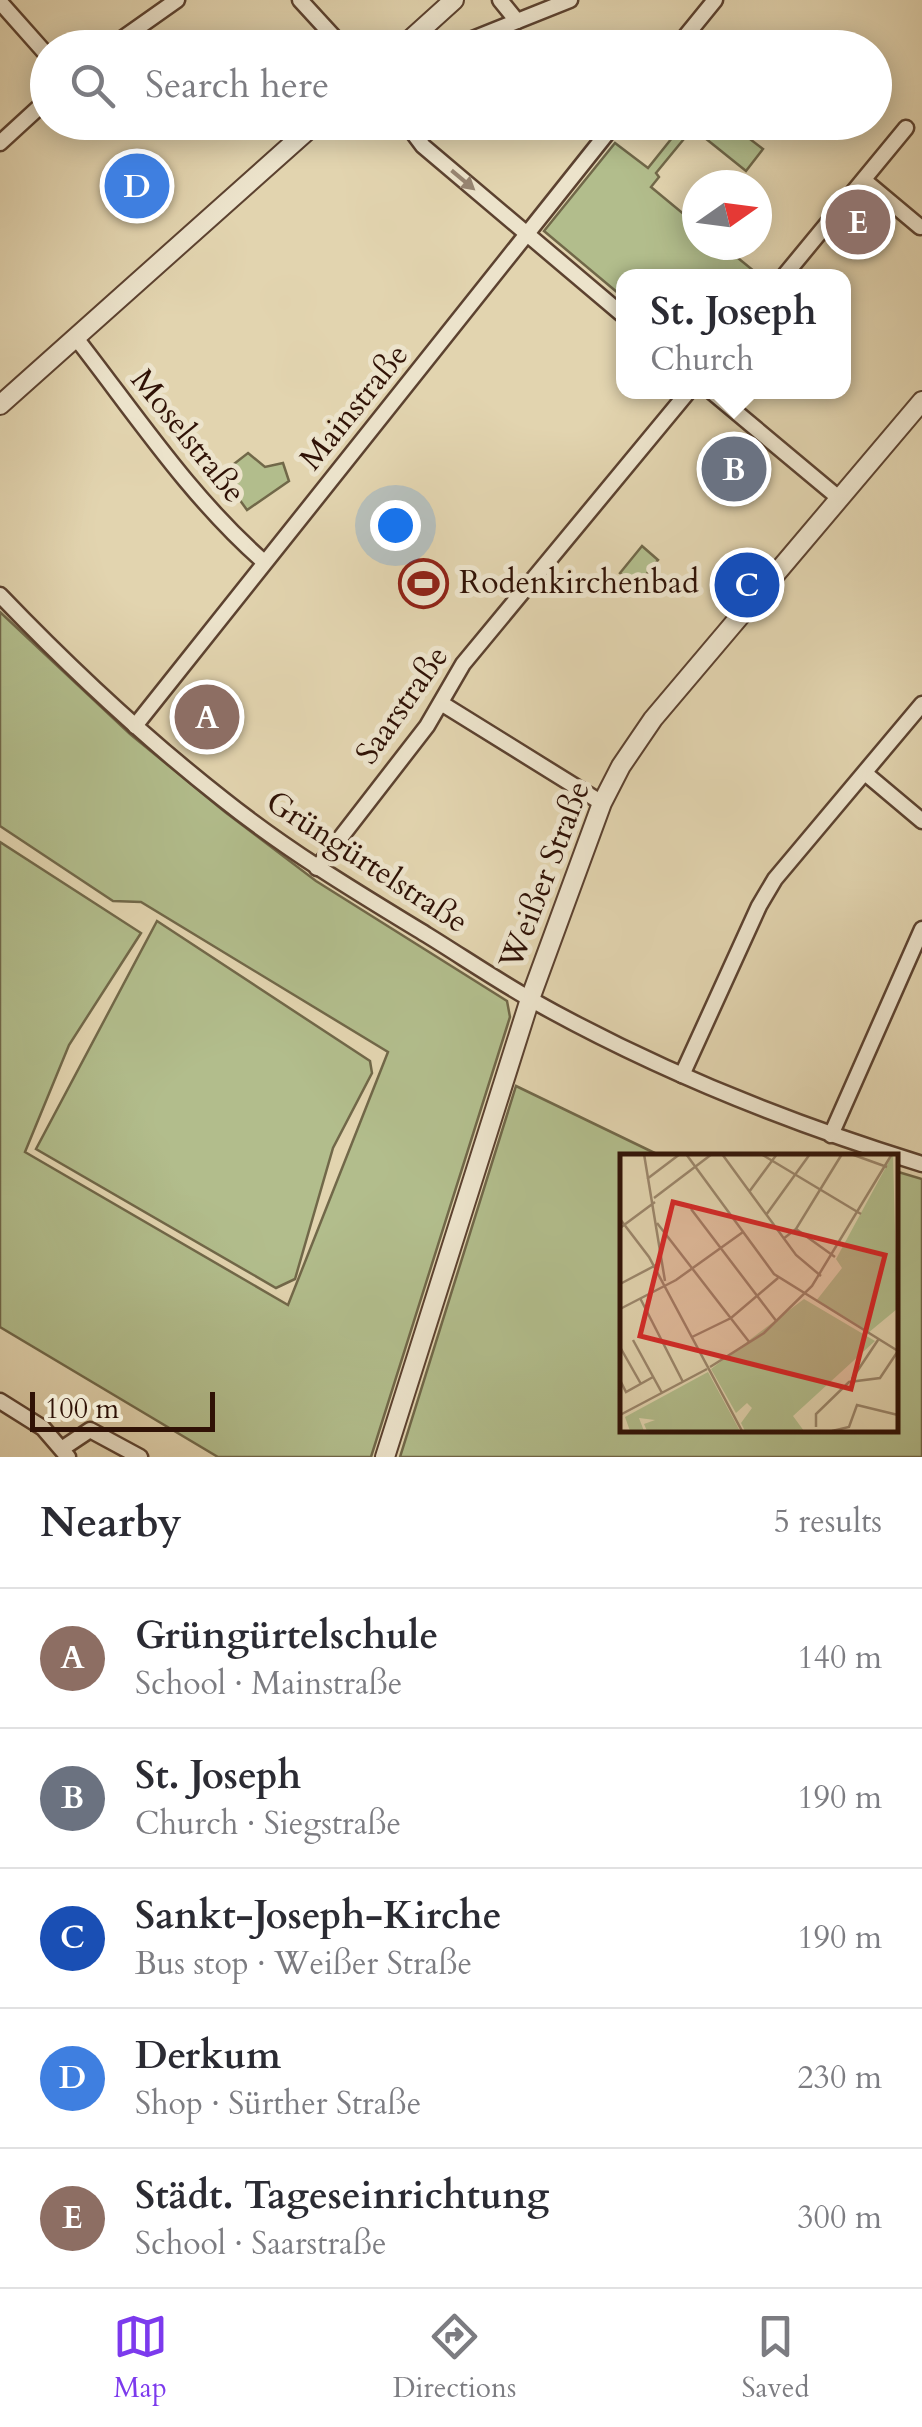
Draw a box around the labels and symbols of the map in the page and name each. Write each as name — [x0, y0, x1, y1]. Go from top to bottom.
pin: D — [104, 148, 170, 224]
one-way arrow — [451, 169, 476, 190]
north arrow — [682, 170, 772, 260]
pin: E — [826, 184, 890, 260]
street label: Mainstraße — [289, 334, 419, 480]
street label: Moselstraße — [120, 360, 256, 512]
pin: B — [702, 432, 766, 506]
your location — [370, 500, 421, 551]
pin: C — [714, 548, 780, 622]
sports icon: Rodenkirchenbad — [398, 557, 450, 609]
place label: Rodenkirchenbad — [459, 561, 699, 605]
street label: Saarstraße — [345, 637, 459, 773]
pin: A — [174, 680, 240, 754]
street label: Weißer Straße — [489, 775, 601, 976]
street label: Grüngürtelstraße — [258, 780, 476, 944]
inset map — [620, 1154, 897, 1432]
scale bar — [30, 1387, 215, 1432]

